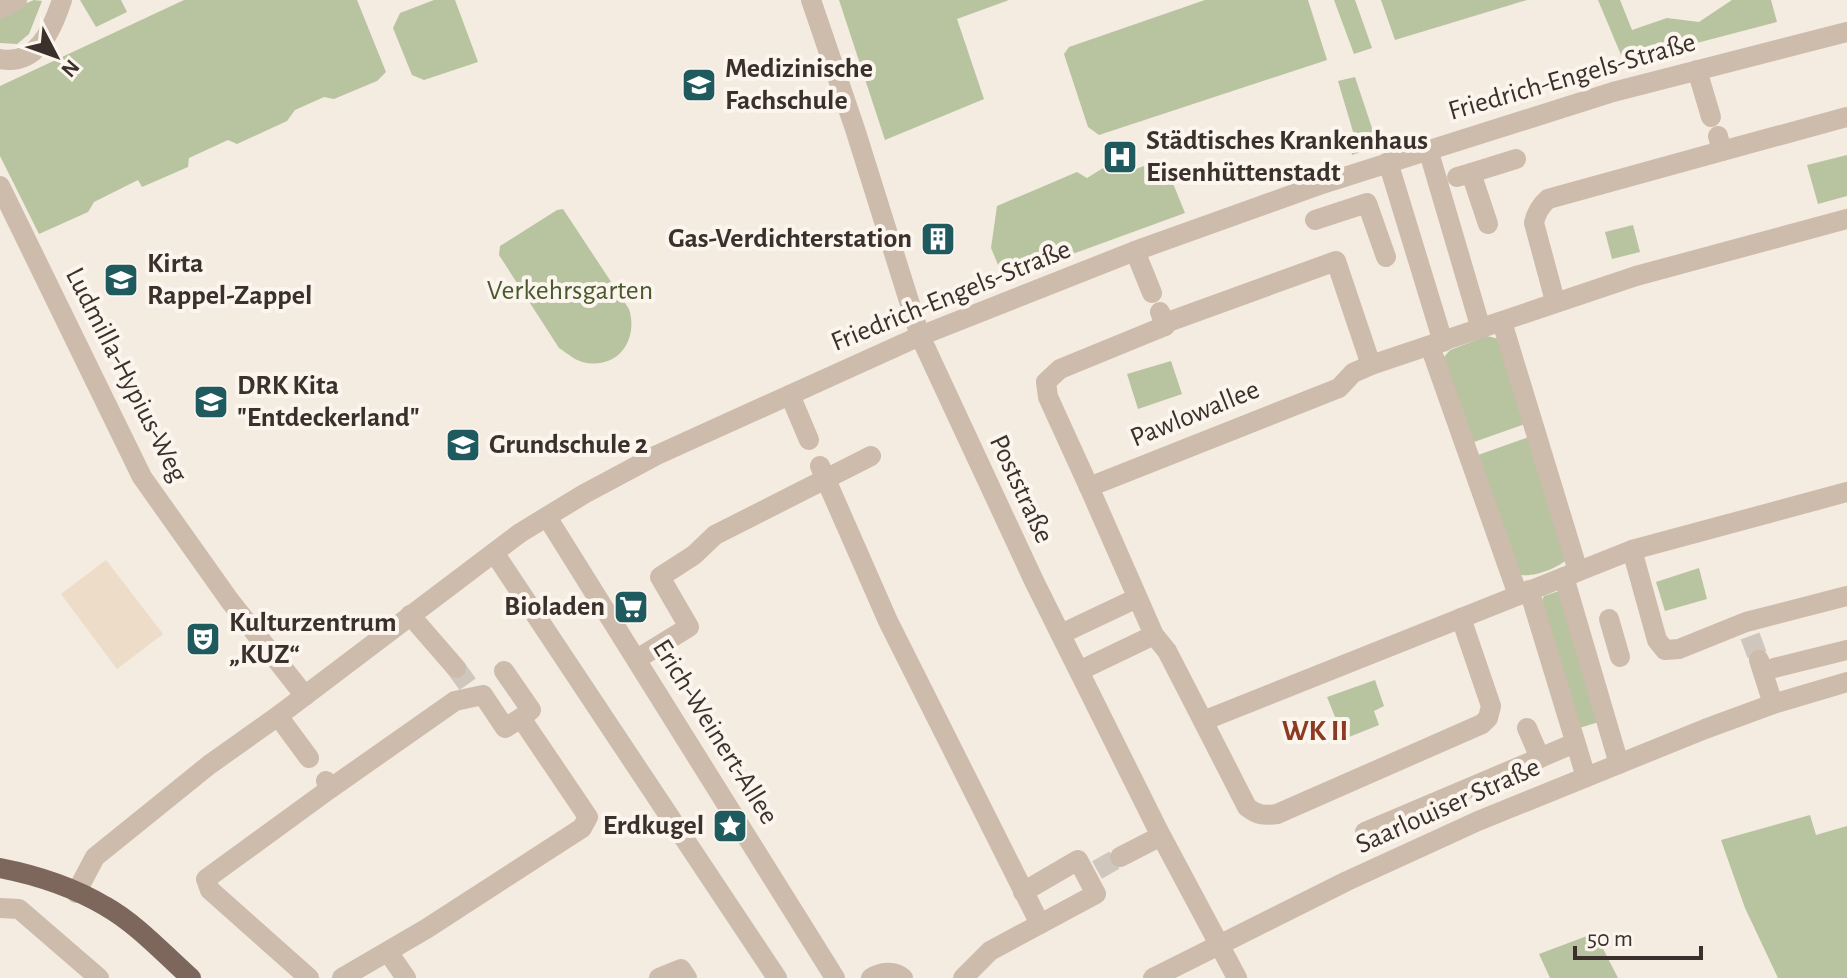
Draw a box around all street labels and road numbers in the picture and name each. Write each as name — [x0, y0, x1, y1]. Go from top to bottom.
street label: Friedrich-Engels-Straße — [1445, 28, 1699, 126]
street label: Friedrich-Engels-Straße — [827, 235, 1075, 357]
street label: Ludmilla-Hypius-Weg — [60, 263, 192, 487]
street label: Pawlowallee — [1126, 375, 1264, 453]
street label: Poststraße — [984, 431, 1058, 547]
street label: Erich-Weinert-Allee — [647, 635, 783, 829]
street label: Saarlouiser Straße — [1352, 753, 1544, 859]

